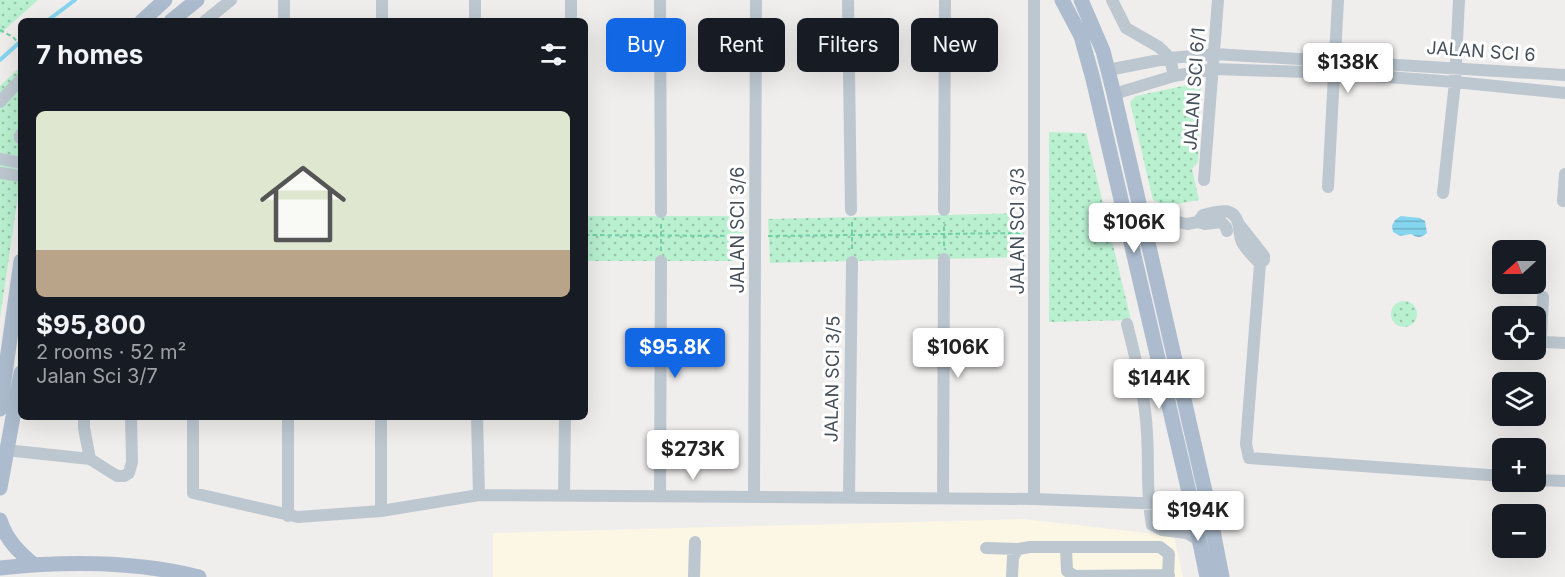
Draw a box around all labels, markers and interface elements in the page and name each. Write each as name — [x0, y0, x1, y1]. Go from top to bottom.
chip: Buy — [606, 18, 686, 72]
chip: Rent — [698, 18, 785, 72]
chip: Filters — [797, 18, 899, 72]
chip: New — [911, 18, 998, 72]
street label: JALAN SCI 6/1 — [1179, 27, 1209, 151]
street label: JALAN SCI 6 — [1426, 37, 1536, 65]
icon: filters — [537, 38, 570, 71]
text: 7 homes — [36, 39, 143, 70]
pin: $138K — [1306, 43, 1390, 94]
text: $138K — [1317, 50, 1379, 74]
icon: home — [249, 150, 357, 258]
street label: JALAN SCI 3/6 — [727, 167, 748, 293]
street label: JALAN SCI 3/3 — [1007, 168, 1028, 294]
pin: $106K — [1092, 203, 1176, 254]
text: $106K — [1103, 210, 1165, 234]
north arrow — [1492, 240, 1546, 294]
map controls — [1492, 240, 1546, 558]
button: locate — [1492, 306, 1546, 360]
text: $95,800 — [36, 309, 146, 340]
street label: JALAN SCI 3/5 — [820, 315, 844, 443]
pin: $95.8K — [626, 328, 724, 379]
pin: $106K — [916, 328, 1000, 379]
text: $95.8K — [639, 335, 711, 359]
text: $106K — [927, 335, 989, 359]
text: 2 rooms · 52 m² — [36, 340, 186, 364]
pin: $144K — [1117, 359, 1201, 410]
text: Jalan Sci 3/7 — [36, 364, 158, 388]
text: $144K — [1127, 366, 1191, 390]
button: layers — [1492, 372, 1546, 426]
pin: $273K — [651, 430, 735, 481]
text: $273K — [661, 437, 725, 461]
button: + — [1492, 438, 1546, 492]
pin: $194K — [1156, 491, 1240, 542]
text: $194K — [1167, 498, 1229, 522]
button: − — [1492, 504, 1546, 558]

